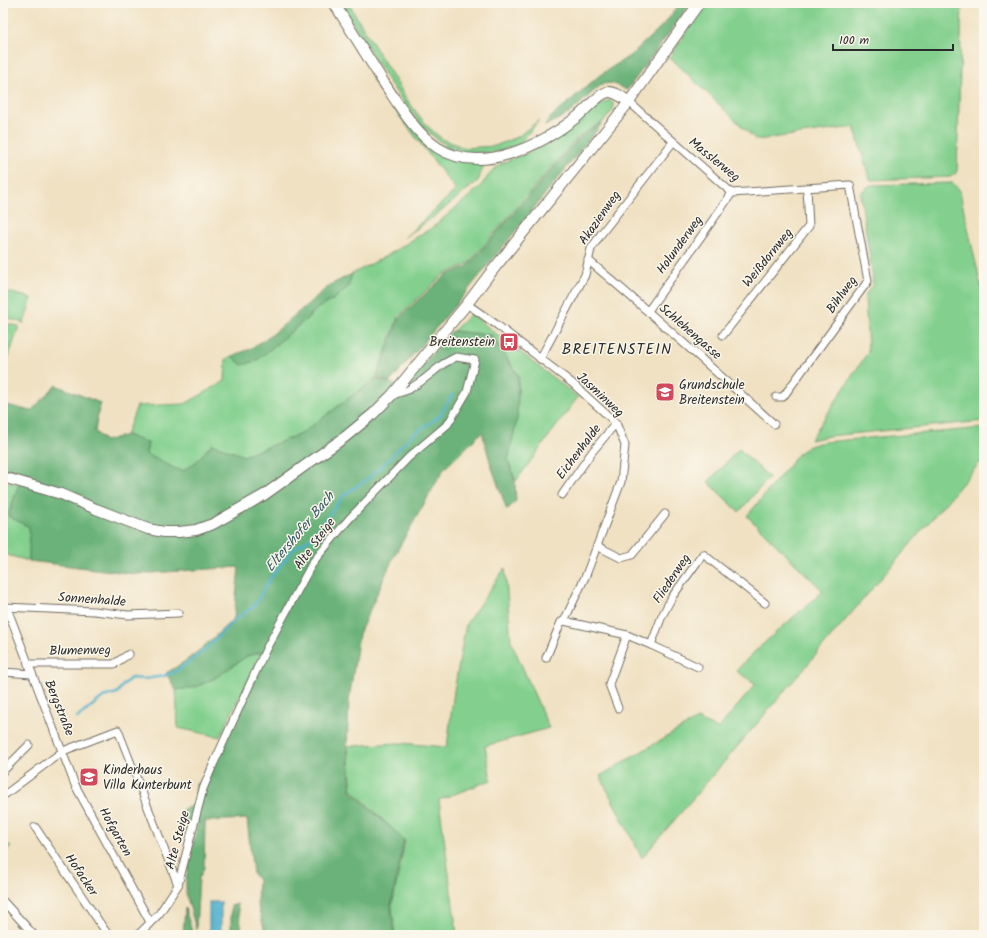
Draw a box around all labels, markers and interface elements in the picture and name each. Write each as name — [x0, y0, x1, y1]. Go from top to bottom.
scale bar — [833, 26, 953, 52]
text: 100 m — [839, 31, 870, 50]
street label: Masslerweg — [683, 132, 745, 188]
street label: Akazienweg — [573, 186, 627, 250]
street label: Holunderweg — [651, 211, 709, 279]
street label: Weißdornweg — [737, 224, 799, 292]
street label: Bihlweg — [821, 272, 863, 318]
street label: Schlehengasse — [654, 299, 726, 365]
bus stop icon: Breitenstein — [498, 331, 520, 353]
place label: Breitenstein — [429, 332, 495, 353]
district label: BREITENSTEIN — [562, 338, 672, 362]
street label: Jasminweg — [571, 367, 629, 423]
place label: Grundschule Breitenstein — [679, 375, 745, 411]
school or university icon: Grundschule Breitenstein — [654, 381, 676, 403]
street label: Eichenhalde — [551, 420, 607, 484]
water label: Eltershofer Bach — [260, 486, 341, 577]
street label: Alte Steige — [289, 513, 341, 574]
street label: Fliederweg — [648, 550, 696, 608]
street label: Sonnenhalde — [57, 587, 127, 613]
street label: Blumenweg — [49, 640, 111, 662]
street label: Bergstraße — [38, 677, 80, 739]
place label: Kinderhaus Villa Kunterbunt — [103, 760, 193, 796]
school or university icon: Kinderhaus Villa Kunterbunt — [78, 766, 100, 788]
street label: Hofgarten — [93, 803, 137, 861]
street label: Alte Steige — [160, 808, 196, 872]
street label: Hofacker — [59, 849, 103, 901]

